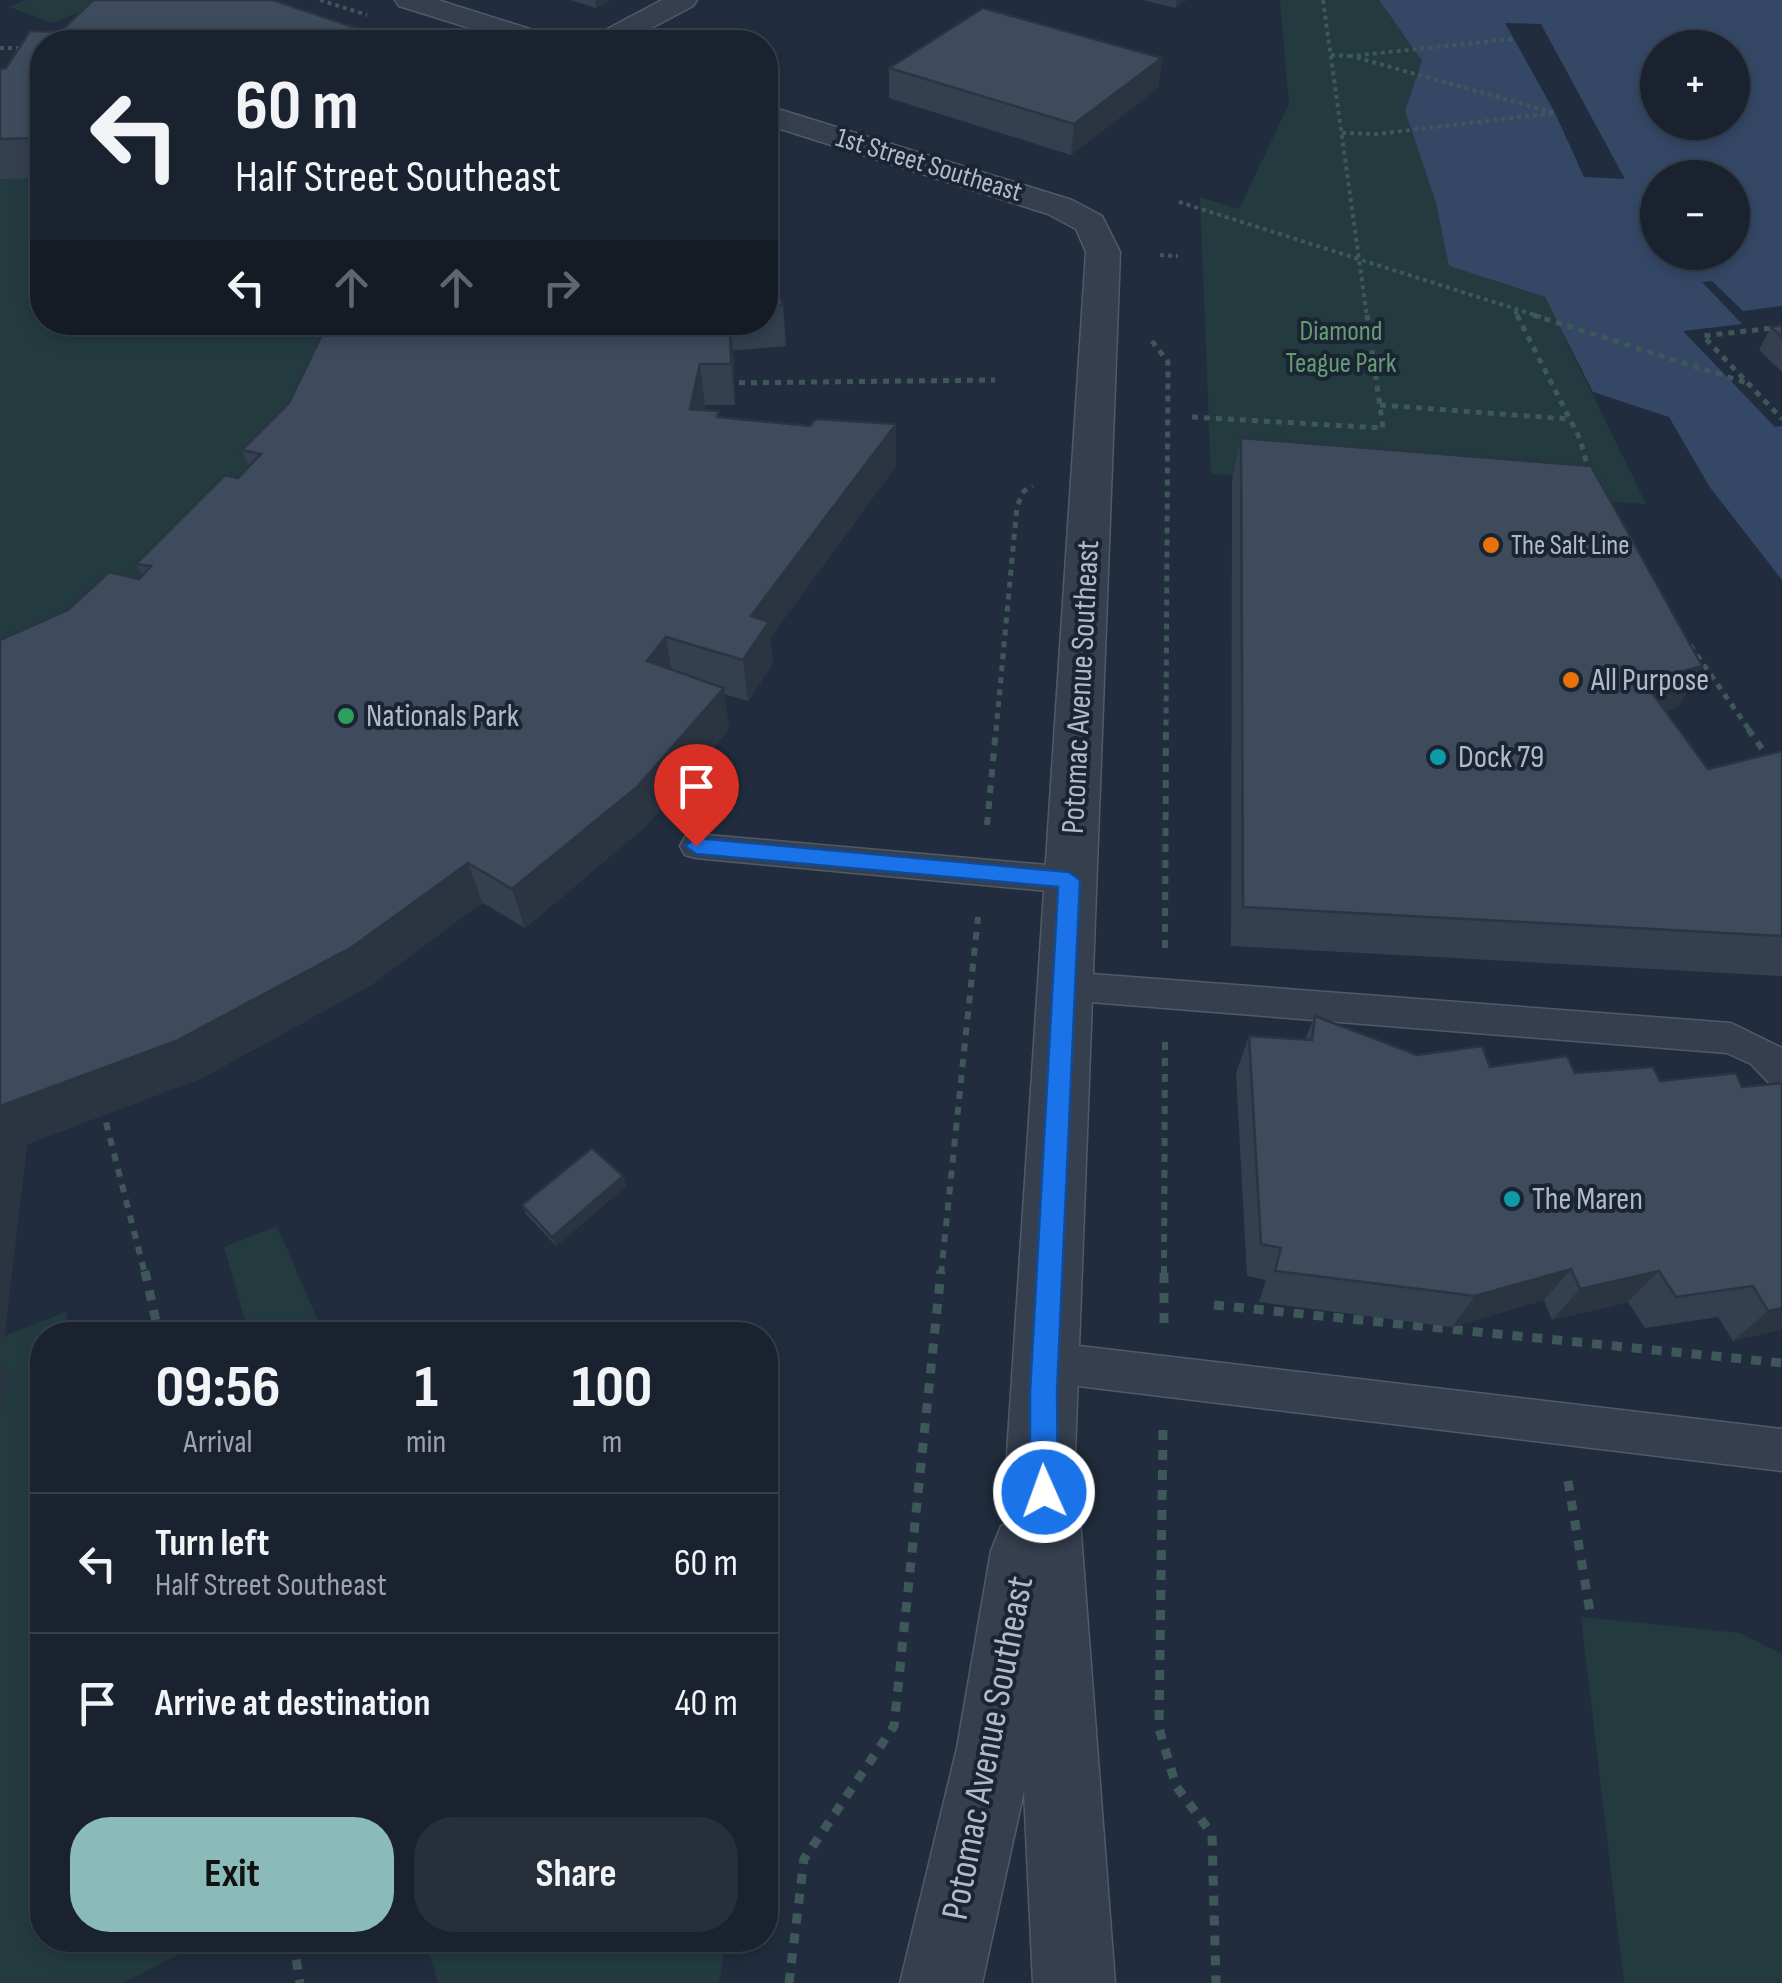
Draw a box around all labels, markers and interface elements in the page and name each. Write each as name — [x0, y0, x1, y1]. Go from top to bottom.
map controls — [1640, 30, 1750, 270]
button: + — [1640, 30, 1750, 140]
text: 60 m — [235, 65, 359, 149]
icon: left — [70, 70, 200, 200]
street label: 1st Street Southeast — [832, 121, 1026, 209]
text: Half Street Southeast — [235, 150, 561, 205]
button: − — [1640, 160, 1750, 270]
icon: left — [219, 260, 274, 315]
icon: ahead — [324, 260, 379, 315]
icon: ahead — [429, 260, 484, 315]
icon: right — [534, 260, 589, 315]
park label: Diamond Teague Park — [1285, 315, 1397, 380]
place label: The Salt Line — [1511, 529, 1630, 562]
marker: The Salt Line — [1480, 534, 1502, 556]
street label: Potomac Avenue Southeast — [1054, 539, 1108, 835]
place label: All Purpose — [1590, 661, 1709, 700]
marker: All Purpose — [1560, 669, 1582, 691]
place label: Nationals Park — [366, 697, 519, 736]
marker: Nationals Park — [335, 705, 357, 727]
place label: Dock 79 — [1458, 738, 1544, 777]
pin — [654, 744, 739, 847]
marker: Dock 79 — [1427, 746, 1449, 768]
icon: arrive — [669, 759, 724, 814]
place label: The Maren — [1532, 1180, 1643, 1219]
marker: The Maren — [1501, 1188, 1523, 1210]
text: 09:56 — [156, 1352, 281, 1424]
text: 1 — [414, 1352, 438, 1424]
text: 100 — [572, 1352, 652, 1424]
text: Arrival — [184, 1423, 252, 1462]
text: min — [406, 1423, 446, 1462]
text: m — [602, 1423, 622, 1462]
position arrow — [992, 1440, 1096, 1544]
text: Turn left — [155, 1521, 269, 1566]
icon: left — [70, 1536, 125, 1591]
text: 60 m — [674, 1541, 738, 1586]
text: Half Street Southeast — [155, 1566, 387, 1605]
street label: Potomac Avenue Southeast — [933, 1572, 1043, 1924]
icon: arrive — [70, 1676, 125, 1731]
text: Arrive at destination — [155, 1681, 430, 1726]
text: 40 m — [675, 1681, 738, 1726]
button: Exit — [70, 1817, 394, 1932]
button: Share — [414, 1817, 738, 1932]

